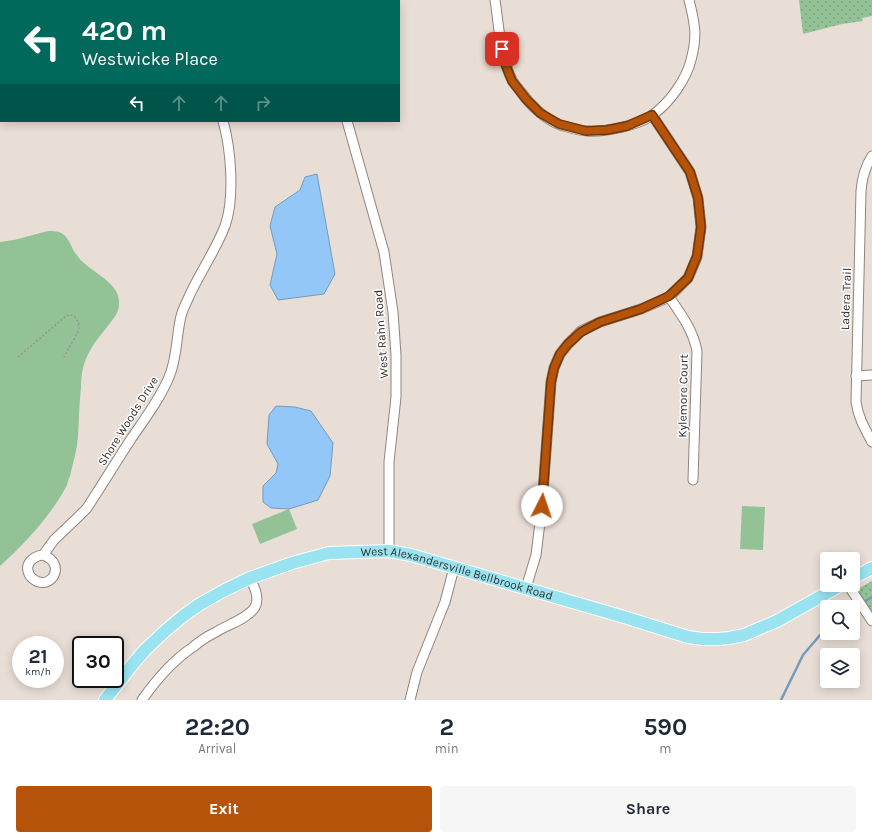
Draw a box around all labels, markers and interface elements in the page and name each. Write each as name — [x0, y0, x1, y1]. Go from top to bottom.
text: 420 m — [82, 14, 167, 47]
icon: left — [16, 16, 68, 68]
pin — [485, 32, 519, 66]
icon: arrive — [491, 38, 513, 60]
text: Westwicke Place — [82, 48, 218, 70]
icon: left — [126, 92, 148, 114]
icon: ahead — [168, 92, 190, 114]
icon: ahead — [210, 92, 232, 114]
icon: right — [252, 92, 274, 114]
street label: Ladera Trail — [838, 268, 854, 330]
street label: West Rahn Road — [371, 289, 391, 379]
street label: Kylemore Court — [675, 354, 691, 438]
street label: Shore Woods Drive — [95, 374, 161, 468]
position arrow — [521, 485, 563, 527]
street label: West Alexandersville Bellbrook Road — [360, 544, 555, 603]
map controls — [820, 552, 860, 688]
button: sound — [820, 552, 860, 592]
button: search — [820, 600, 860, 640]
speed limit sign: 30 — [72, 636, 124, 688]
text: 21 — [28, 645, 48, 668]
button: layers — [820, 648, 860, 688]
text: km/h — [25, 666, 51, 678]
text: 22:20 — [185, 713, 250, 741]
text: 2 — [439, 713, 454, 741]
text: 590 — [643, 713, 687, 741]
text: Arrival — [198, 741, 236, 756]
text: min — [435, 741, 459, 756]
text: m — [659, 741, 671, 756]
button: Exit — [16, 786, 432, 832]
button: Share — [440, 786, 856, 832]

